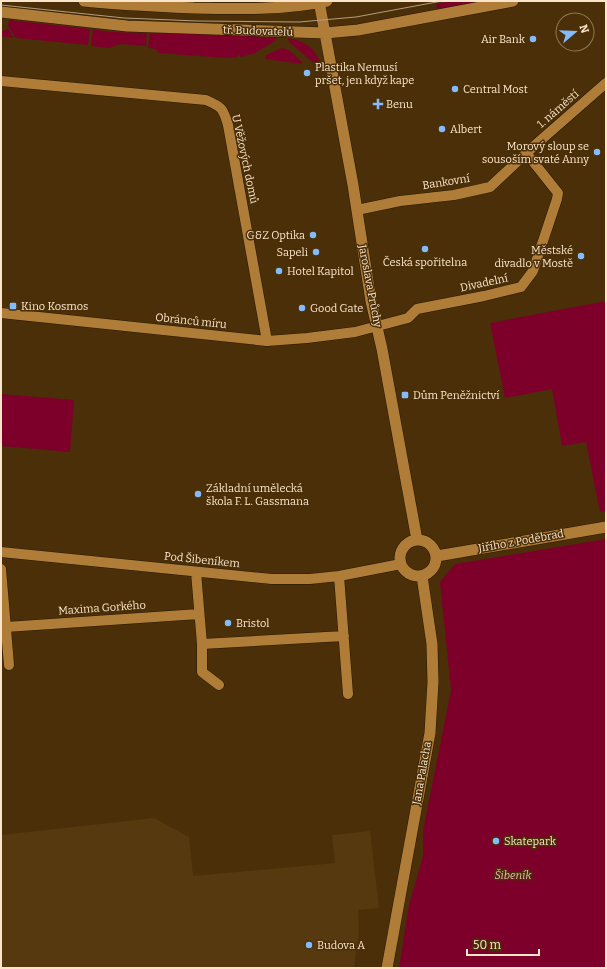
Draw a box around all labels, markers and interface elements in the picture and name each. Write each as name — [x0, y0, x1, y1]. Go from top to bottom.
north arrow — [555, 12, 595, 52]
street label: tř. Budovatelů — [223, 23, 294, 39]
text: N — [576, 23, 592, 36]
place label: Air Bank — [481, 33, 526, 46]
marker: Air Bank — [528, 34, 538, 44]
place label: Plastika Nemusí pršet, jen když kape — [315, 61, 414, 87]
marker: Plastika Nemusí pršet, jen když kape — [302, 68, 312, 78]
place label: Central Most — [463, 83, 528, 96]
marker: Central Most — [450, 84, 460, 94]
street label: 1. náměstí — [534, 87, 582, 131]
place label: Benu — [386, 98, 413, 111]
marker: Benu — [373, 99, 383, 109]
street label: U Věžových domů — [229, 113, 261, 205]
place label: Albert — [450, 123, 482, 136]
marker: Albert — [437, 124, 447, 134]
place label: Morový sloup se sousoším svaté Anny — [482, 140, 589, 166]
marker: Morový sloup se sousoším svaté Anny — [592, 147, 602, 157]
street label: Bankovní — [421, 172, 471, 192]
place label: G&Z Optika — [247, 229, 305, 242]
marker: G&Z Optika — [308, 230, 318, 240]
street label: Jaroslava Průchy — [355, 243, 384, 329]
marker: Česká spořitelna — [420, 244, 430, 254]
place label: Městské divadlo v Mostě — [495, 244, 573, 270]
place label: Sapeli — [277, 246, 309, 259]
marker: Sapeli — [311, 247, 321, 257]
marker: Městské divadlo v Mostě — [576, 251, 586, 261]
place label: Česká spořitelna — [383, 255, 467, 269]
place label: Hotel Kapitol — [287, 265, 354, 278]
marker: Hotel Kapitol — [274, 266, 284, 276]
street label: Divadelní — [459, 271, 510, 294]
place label: Kino Kosmos — [21, 300, 88, 313]
marker: Kino Kosmos — [8, 301, 18, 311]
place label: Good Gate — [310, 302, 363, 315]
marker: Good Gate — [297, 303, 307, 313]
street label: Obránců míru — [155, 311, 228, 331]
place label: Dům Peněžnictví — [413, 389, 500, 402]
marker: Dům Peněžnictví — [400, 390, 410, 400]
place label: Základní umělecká škola F. L. Gassmana — [206, 482, 309, 508]
marker: Základní umělecká škola F. L. Gassmana — [193, 489, 203, 499]
street label: Jiřího z Poděbrad — [476, 527, 565, 555]
street label: Pod Šibeníkem — [163, 549, 241, 570]
street label: Maxima Gorkého — [58, 598, 146, 618]
place label: Bristol — [236, 617, 269, 630]
marker: Bristol — [223, 618, 233, 628]
street label: Jana Palacha — [410, 740, 434, 807]
place label: Skatepark — [504, 835, 557, 848]
marker: Skatepark — [491, 836, 501, 846]
park label: Šibeník — [494, 868, 533, 882]
scale bar — [467, 931, 539, 957]
text: 50 m — [473, 938, 502, 952]
place label: Budova A — [317, 939, 365, 952]
marker: Budova A — [304, 940, 314, 950]

